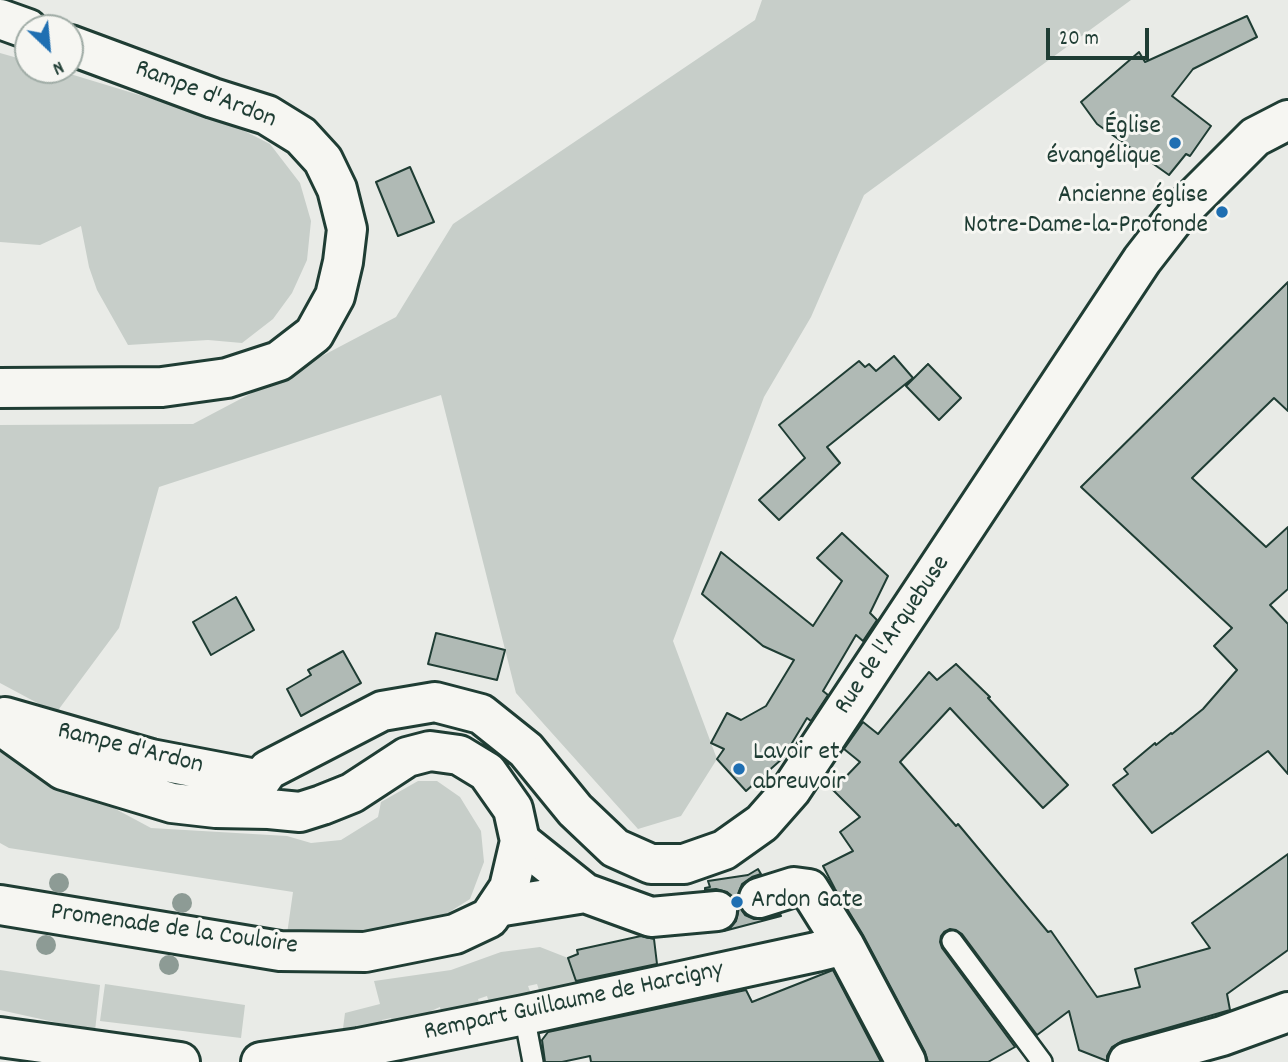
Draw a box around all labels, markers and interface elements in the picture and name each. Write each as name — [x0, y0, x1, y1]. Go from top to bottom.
north arrow — [14, 14, 84, 84]
scale bar — [1050, 14, 1153, 58]
text: 20 m — [1059, 25, 1099, 55]
text: N — [47, 52, 68, 81]
street label: Rampe d'Ardon — [130, 55, 280, 137]
place label: Église évangélique — [1047, 112, 1161, 174]
marker: Église évangélique — [1167, 135, 1183, 151]
place label: Ancienne église Notre-Dame-la-Profonde — [964, 181, 1208, 242]
marker: Ancienne église Notre-Dame-la-Profonde — [1214, 204, 1230, 220]
street label: Rue de l'Arquebuse — [829, 551, 959, 721]
street label: Rampe d'Ardon — [54, 717, 206, 783]
place label: Lavoir et abreuvoir — [753, 738, 846, 800]
marker: Lavoir et abreuvoir — [731, 761, 747, 777]
place label: Ardon Gate — [751, 886, 863, 918]
marker: Ardon Gate — [729, 894, 745, 910]
street label: Promenade de la Couloire — [48, 898, 300, 964]
street label: Rempart Guillaume de Harcigny — [421, 956, 727, 1050]

